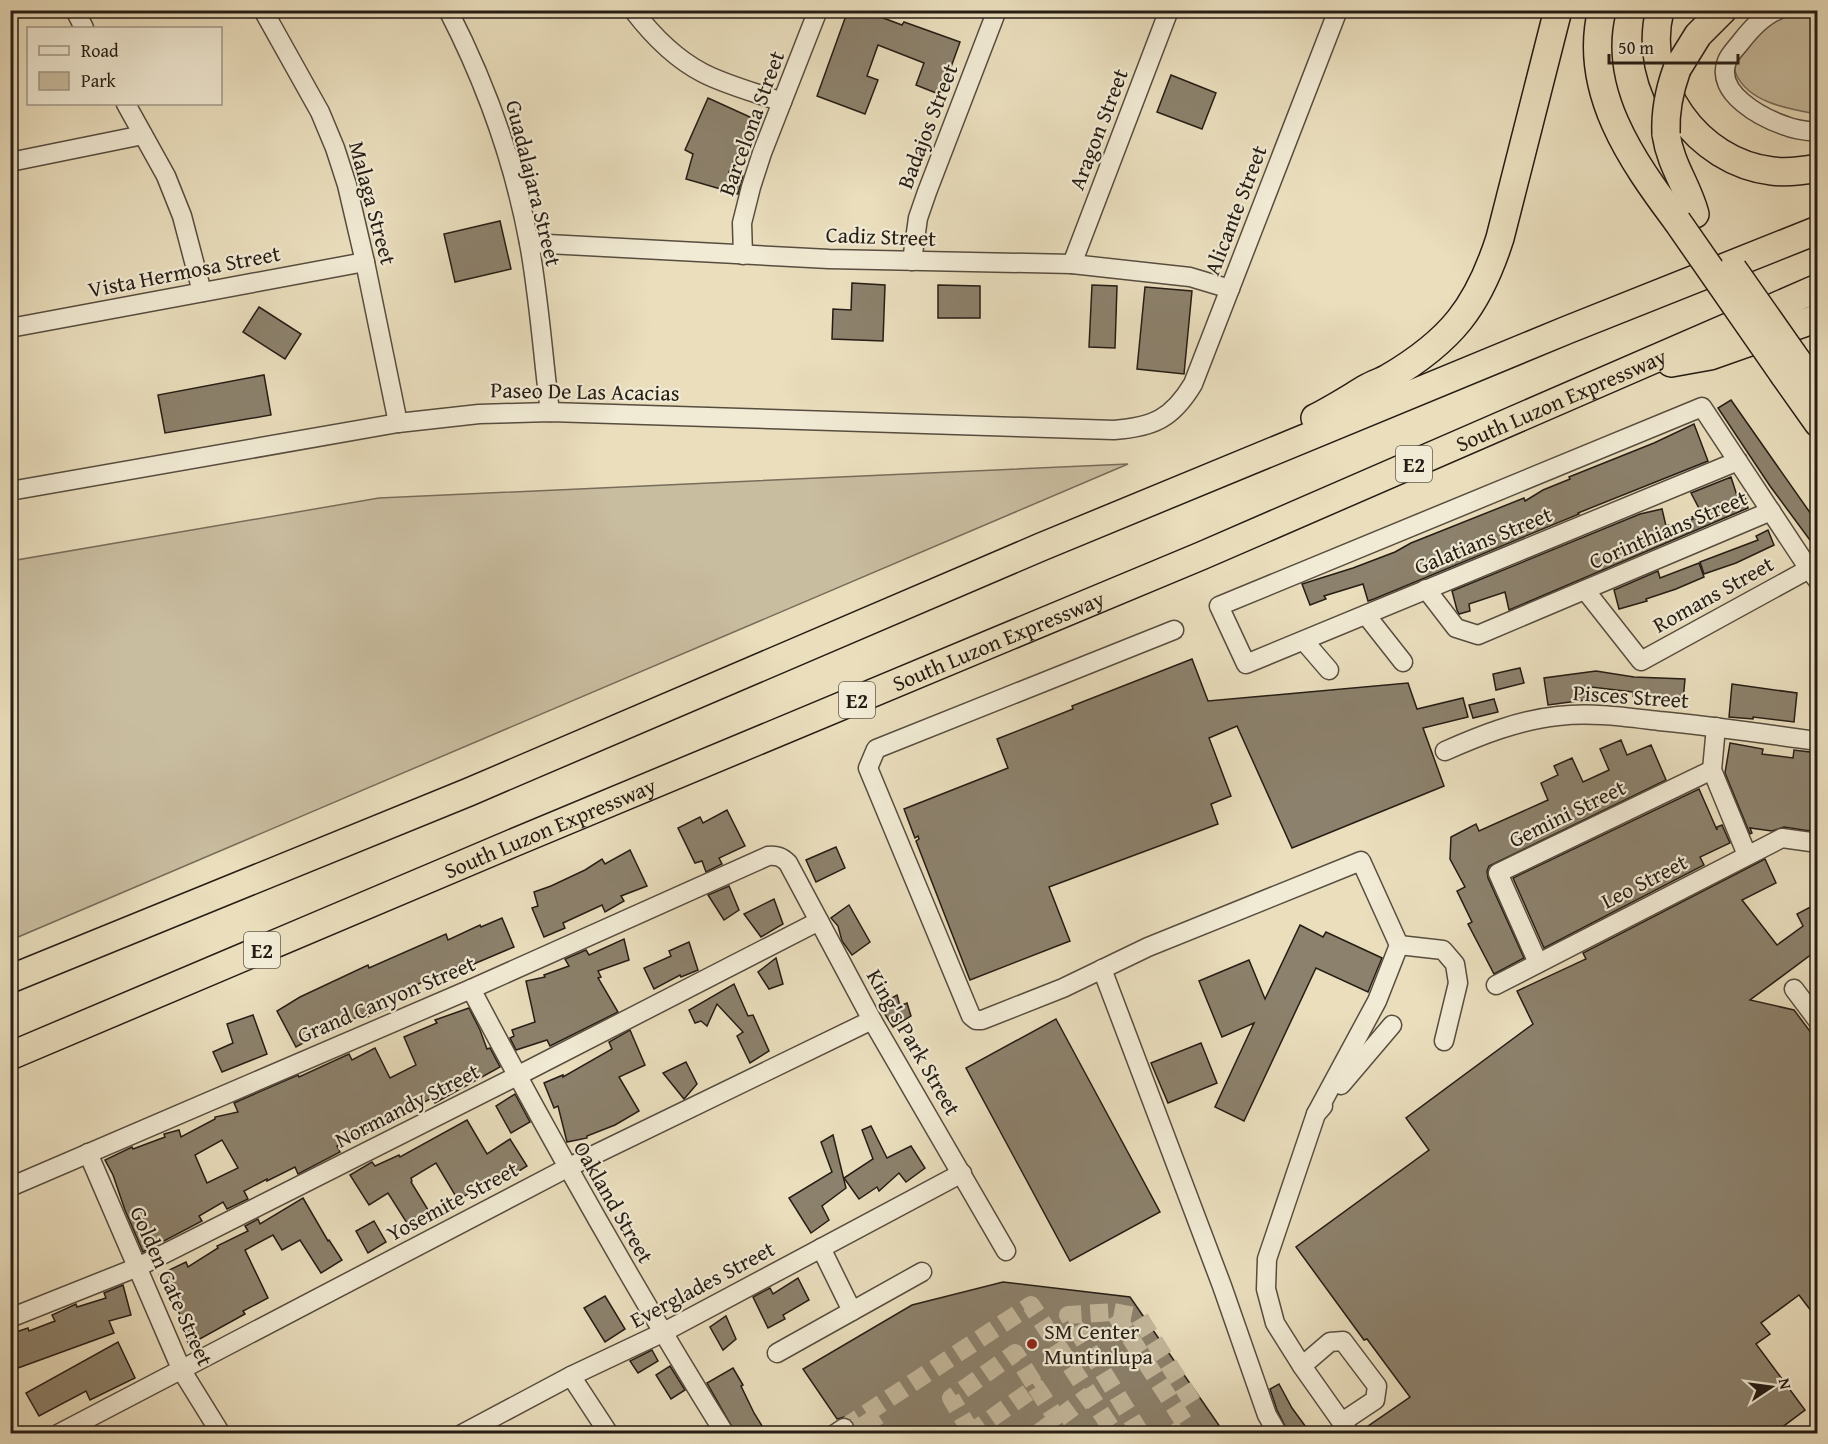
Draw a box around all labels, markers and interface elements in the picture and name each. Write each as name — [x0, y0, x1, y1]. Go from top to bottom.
legend — [27, 27, 222, 105]
scale bar — [1609, 27, 1738, 65]
text: 50 m — [1618, 34, 1654, 61]
text: Road — [81, 37, 119, 64]
street label: Barcelona Street — [710, 46, 792, 200]
street label: Badajos Street — [889, 59, 966, 193]
street label: Aragon Street — [1060, 63, 1136, 194]
text: Park — [81, 67, 117, 94]
street label: Guadalajara Street — [498, 97, 570, 270]
street label: Malaga Street — [341, 138, 405, 269]
street label: Alicante Street — [1196, 140, 1275, 280]
street label: Cadiz Street — [825, 218, 937, 254]
street label: Vista Hermosa Street — [85, 237, 283, 305]
street label: South Luzon Expressway — [1450, 340, 1671, 460]
street label: Paseo De Las Acacias — [490, 373, 680, 409]
road number: E2 — [1396, 446, 1432, 482]
street label: Corinthians Street — [1584, 481, 1752, 577]
street label: Galatians Street — [1409, 498, 1557, 582]
street label: Romans Street — [1647, 547, 1779, 640]
street label: South Luzon Expressway — [887, 582, 1109, 699]
street label: Pisces Street — [1572, 676, 1690, 716]
road number: E2 — [839, 682, 875, 718]
street label: South Luzon Expressway — [439, 769, 661, 886]
street label: Gemini Street — [1503, 771, 1631, 855]
street label: Leo Street — [1595, 846, 1693, 916]
road number: E2 — [244, 932, 280, 968]
street label: Grand Canyon Street — [292, 947, 480, 1051]
street label: King's Park Street — [859, 963, 969, 1122]
street label: Normandy Street — [329, 1055, 485, 1155]
street label: Oakland Street — [566, 1135, 662, 1269]
street label: Yosemite Street — [381, 1153, 524, 1249]
street label: Golden Gate Street — [122, 1201, 222, 1371]
street label: Everglades Street — [624, 1232, 780, 1336]
place label: SM Center Muntinlupa — [1044, 1315, 1154, 1372]
marker: SM Center Muntinlupa — [1025, 1337, 1039, 1351]
north arrow — [1741, 1357, 1801, 1417]
text: N — [1773, 1376, 1799, 1392]

